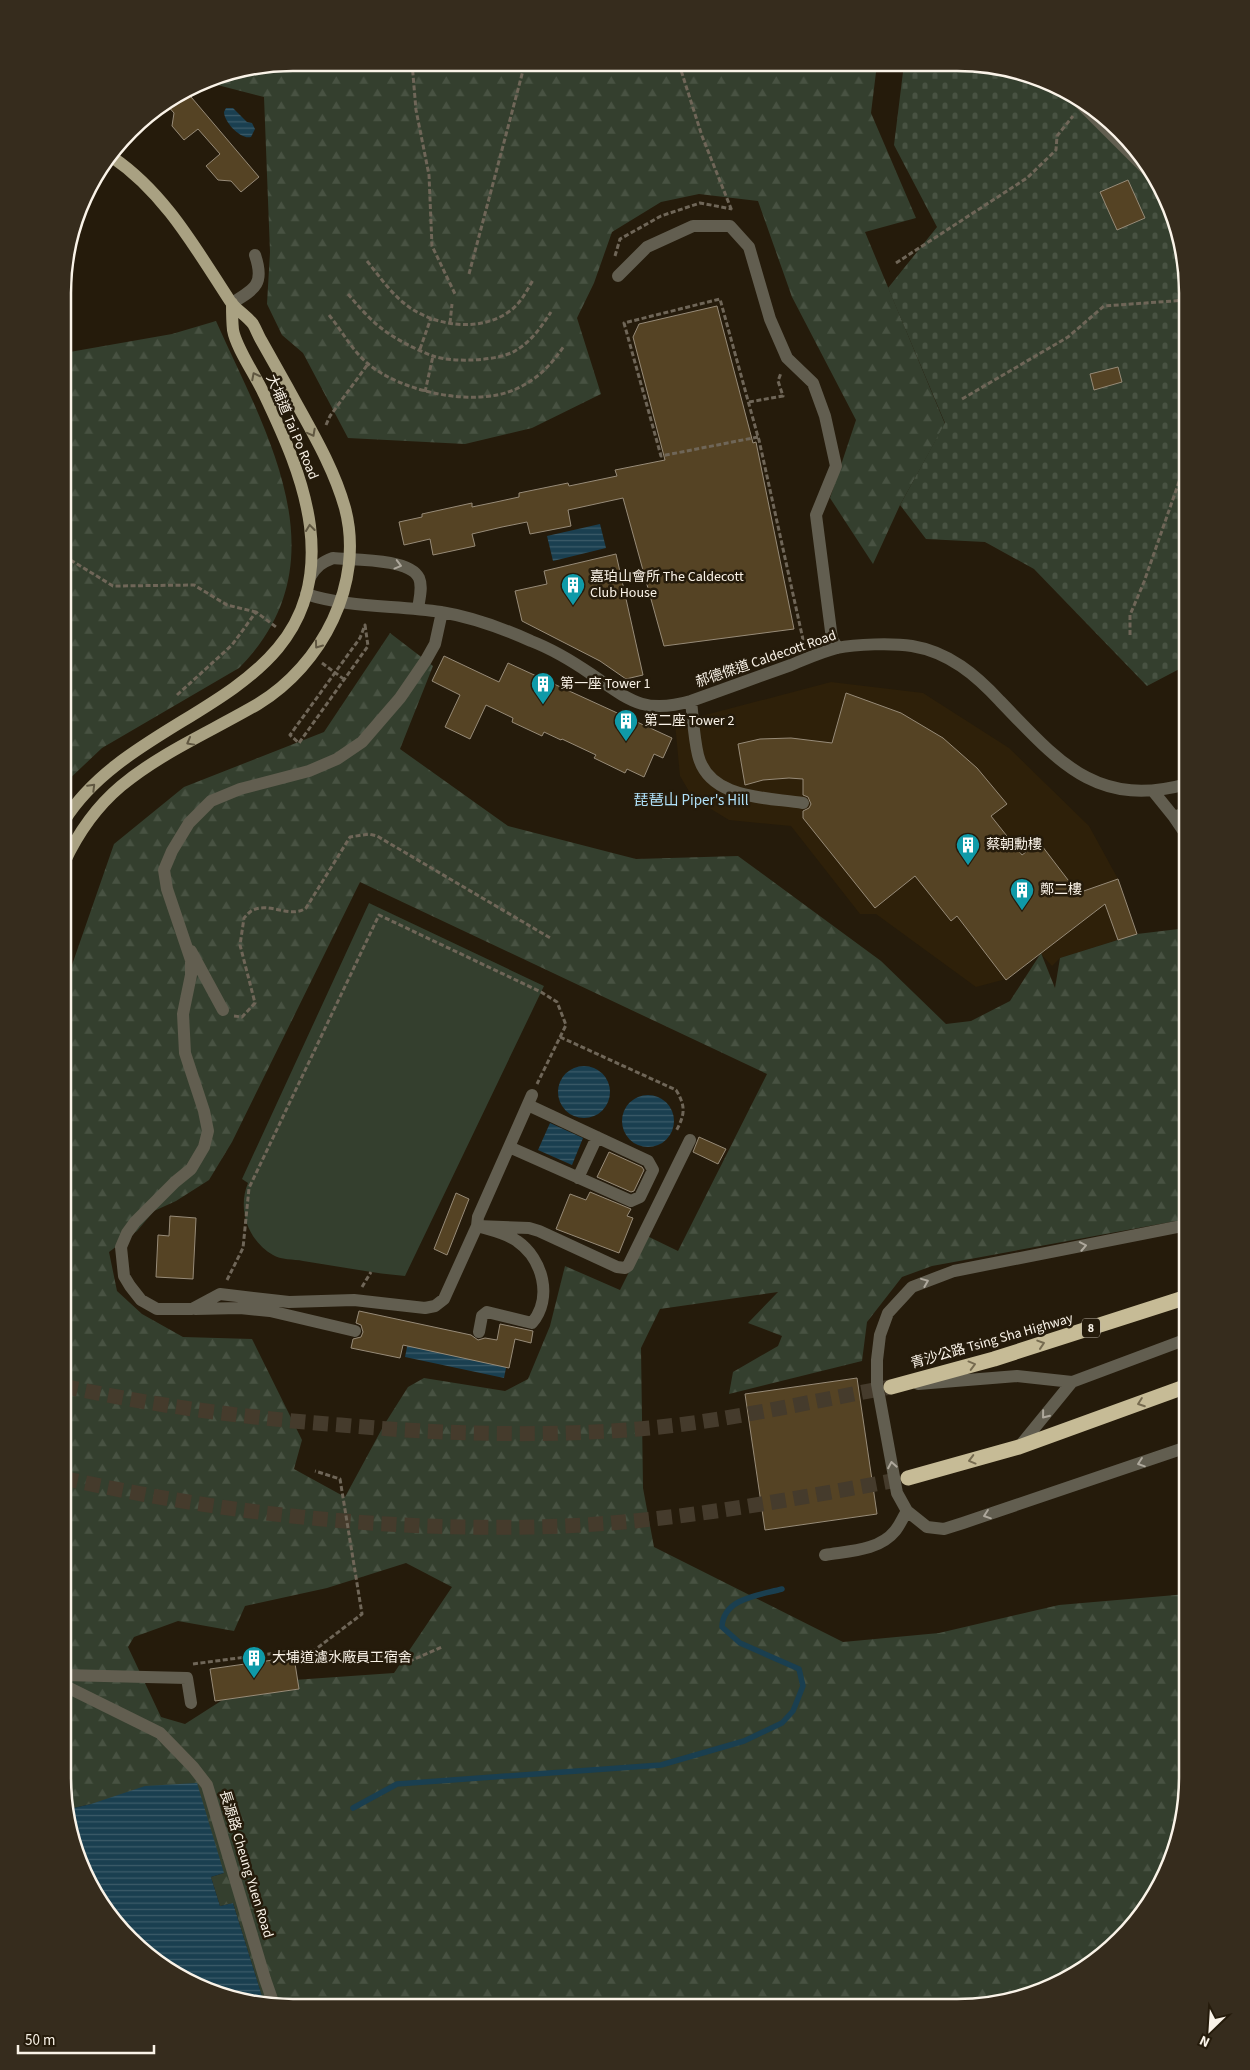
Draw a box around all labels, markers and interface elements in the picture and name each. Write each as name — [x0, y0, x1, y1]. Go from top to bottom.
street label: 大埔道 Tai Po Road — [261, 371, 323, 483]
one-way arrow — [251, 373, 261, 382]
one-way arrow — [306, 428, 316, 437]
one-way arrow — [305, 524, 316, 532]
one-way arrow — [394, 560, 402, 570]
place label: 嘉珀山會所 The Caldecott Club House — [590, 567, 744, 603]
building icon: 嘉珀山會所 The Caldecott Club House — [560, 572, 586, 606]
street label: 郝德傑道 Caldecott Road — [693, 626, 839, 692]
one-way arrow — [315, 639, 324, 649]
building icon: 第一座 Tower 1 — [530, 671, 556, 705]
place label: 第一座 Tower 1 — [560, 674, 651, 694]
building icon: 第二座 Tower 2 — [613, 708, 639, 742]
place label: 第二座 Tower 2 — [644, 711, 735, 731]
one-way arrow — [187, 736, 196, 746]
one-way arrow — [86, 784, 95, 793]
district label: 琵琶山 Piper's Hill — [634, 790, 749, 811]
building icon: 蔡朝勳樓 — [955, 832, 981, 866]
place label: 蔡朝勳樓 — [986, 835, 1042, 855]
building icon: 鄭二樓 — [1009, 877, 1035, 911]
place label: 鄭二樓 — [1040, 880, 1082, 900]
one-way arrow — [1079, 1241, 1088, 1251]
one-way arrow — [920, 1278, 929, 1289]
street label: 青沙公路 Tsing Sha Highway — [908, 1308, 1076, 1374]
road number: 8 — [1082, 1319, 1100, 1338]
one-way arrow — [1036, 1340, 1045, 1350]
one-way arrow — [967, 1360, 976, 1371]
one-way arrow — [1138, 1397, 1146, 1407]
one-way arrow — [1042, 1409, 1051, 1418]
one-way arrow — [968, 1454, 976, 1465]
one-way arrow — [1137, 1457, 1146, 1467]
one-way arrow — [887, 1461, 898, 1469]
one-way arrow — [983, 1509, 992, 1519]
building icon: 大埔道濾水廠員工宿舍 — [241, 1645, 267, 1679]
place label: 大埔道濾水廠員工宿舍 — [272, 1648, 412, 1668]
street label: 長源路 Cheung Yuen Road — [214, 1788, 278, 1940]
north arrow — [1185, 2005, 1235, 2055]
scale bar — [18, 2022, 154, 2054]
text: 50 m — [25, 2030, 55, 2051]
text: N — [1196, 2030, 1213, 2052]

